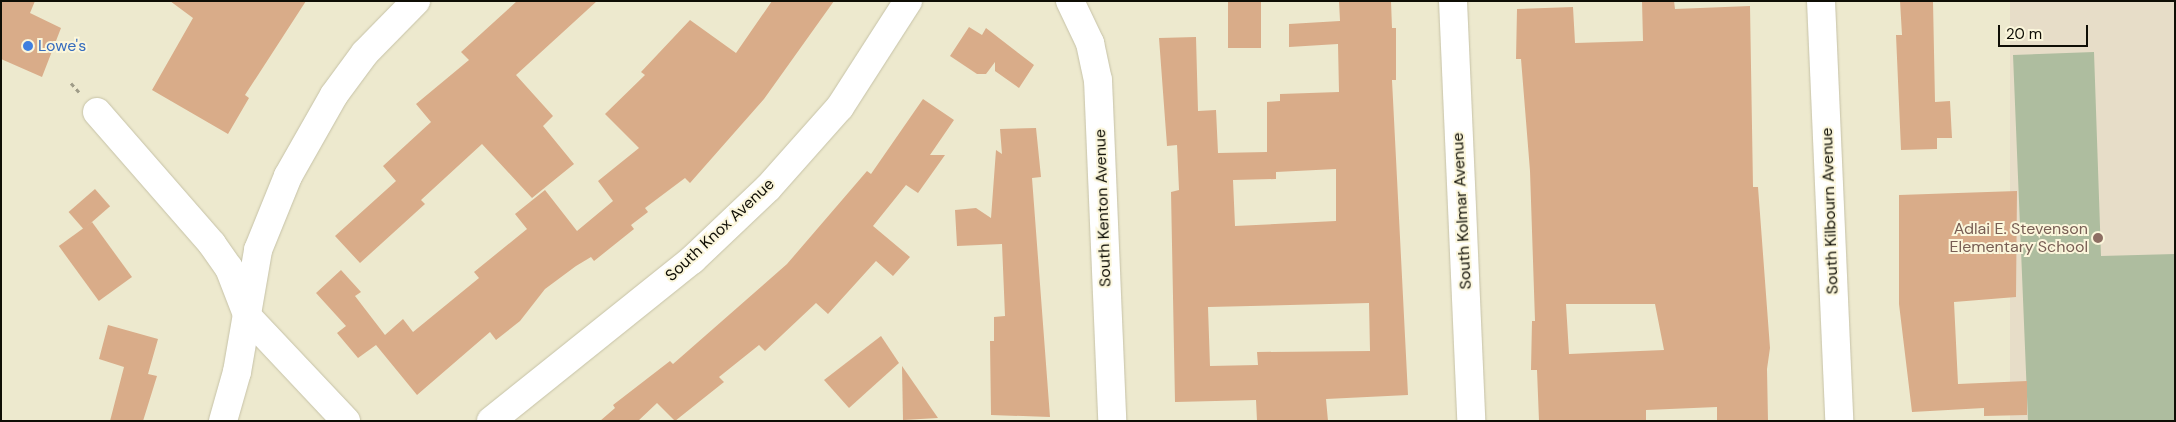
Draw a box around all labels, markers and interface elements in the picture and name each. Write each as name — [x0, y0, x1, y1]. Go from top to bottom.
scale bar — [2001, 15, 2091, 47]
text: 20 m — [2006, 24, 2042, 44]
place label: Lowe's — [38, 36, 86, 56]
marker: Lowe's — [22, 40, 34, 52]
street label: South Kilbourn Avenue — [1817, 127, 1843, 295]
street label: South Kenton Avenue — [1091, 129, 1115, 287]
street label: South Kolmar Avenue — [1448, 132, 1476, 290]
street label: South Knox Avenue — [662, 175, 778, 285]
place label: Adlai E. Stevenson Elementary School — [1950, 219, 2088, 257]
marker: Adlai E. Stevenson Elementary School — [2092, 232, 2104, 244]

